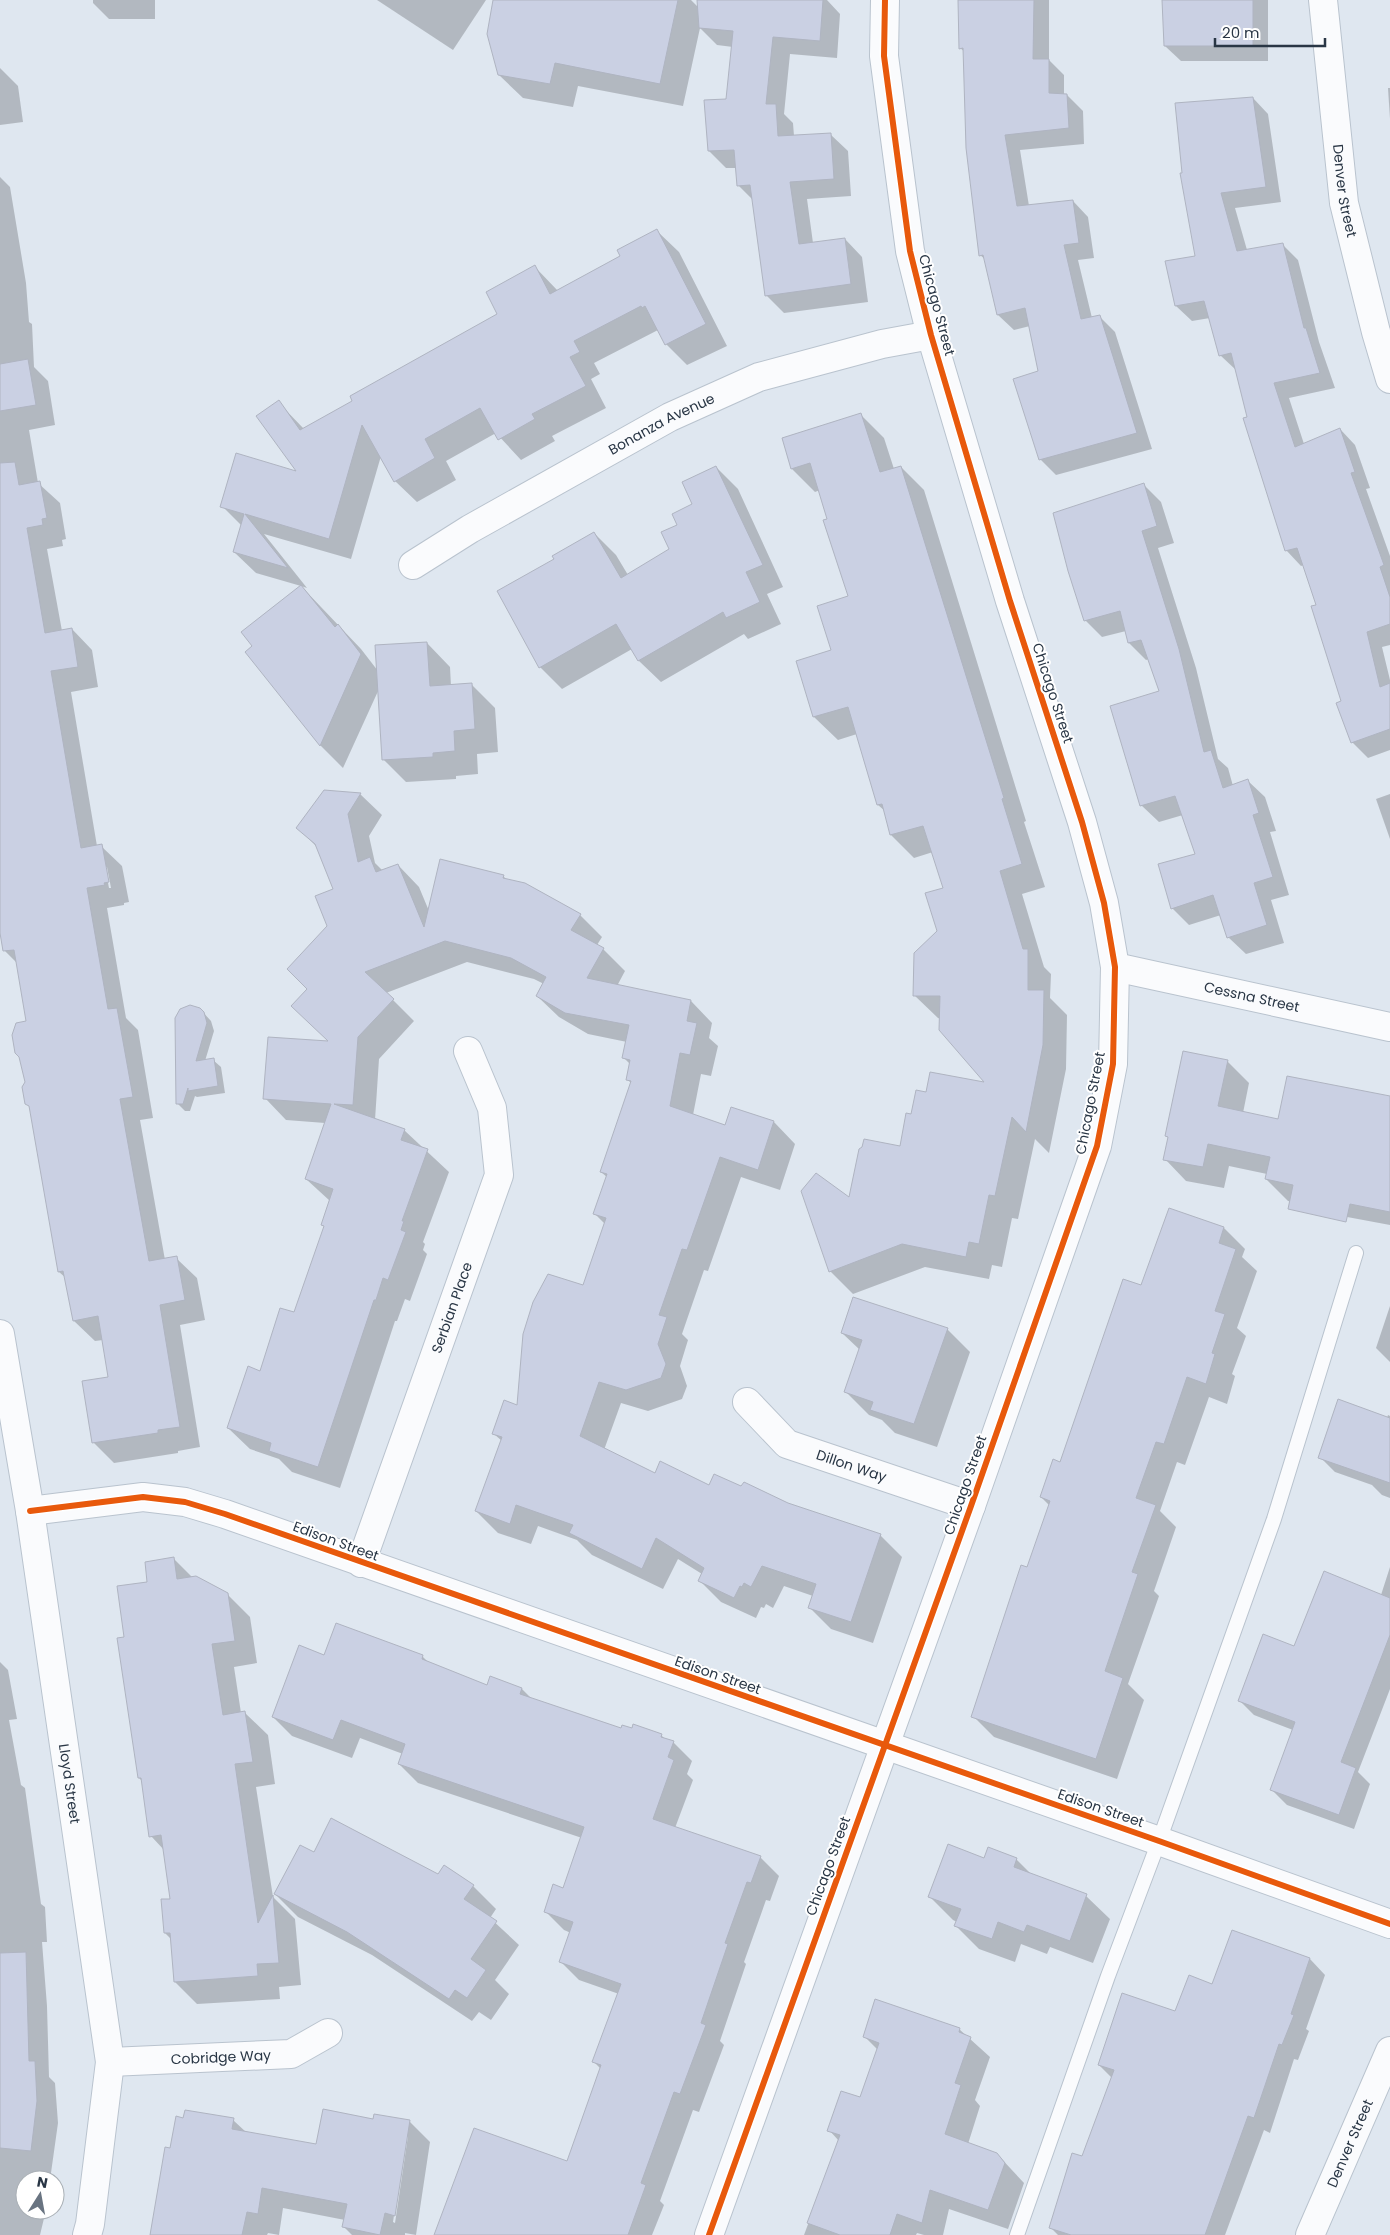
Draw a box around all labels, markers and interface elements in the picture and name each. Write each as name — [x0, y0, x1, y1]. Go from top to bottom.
scale bar — [1215, 15, 1325, 47]
text: 20 m — [1222, 22, 1260, 43]
street label: Denver Street — [1328, 143, 1362, 239]
street label: Chicago Street — [914, 252, 960, 358]
street label: Bonanza Avenue — [605, 388, 718, 460]
street label: Chicago Street — [1027, 640, 1079, 746]
street label: Cessna Street — [1202, 977, 1301, 1017]
street label: Chicago Street — [1070, 1050, 1110, 1156]
street label: Serbian Place — [426, 1259, 477, 1356]
street label: Chicago Street — [939, 1432, 991, 1538]
street label: Dillon Way — [814, 1445, 889, 1487]
street label: Edison Street — [290, 1516, 382, 1566]
street label: Edison Street — [672, 1651, 764, 1699]
street label: Lloyd Street — [54, 1742, 85, 1825]
street label: Edison Street — [1055, 1784, 1147, 1832]
street label: Chicago Street — [801, 1814, 855, 1918]
street label: Cobridge Way — [170, 2045, 272, 2069]
street label: Denver Street — [1322, 2096, 1378, 2190]
north arrow — [15, 2170, 65, 2220]
text: N — [35, 2171, 50, 2193]

